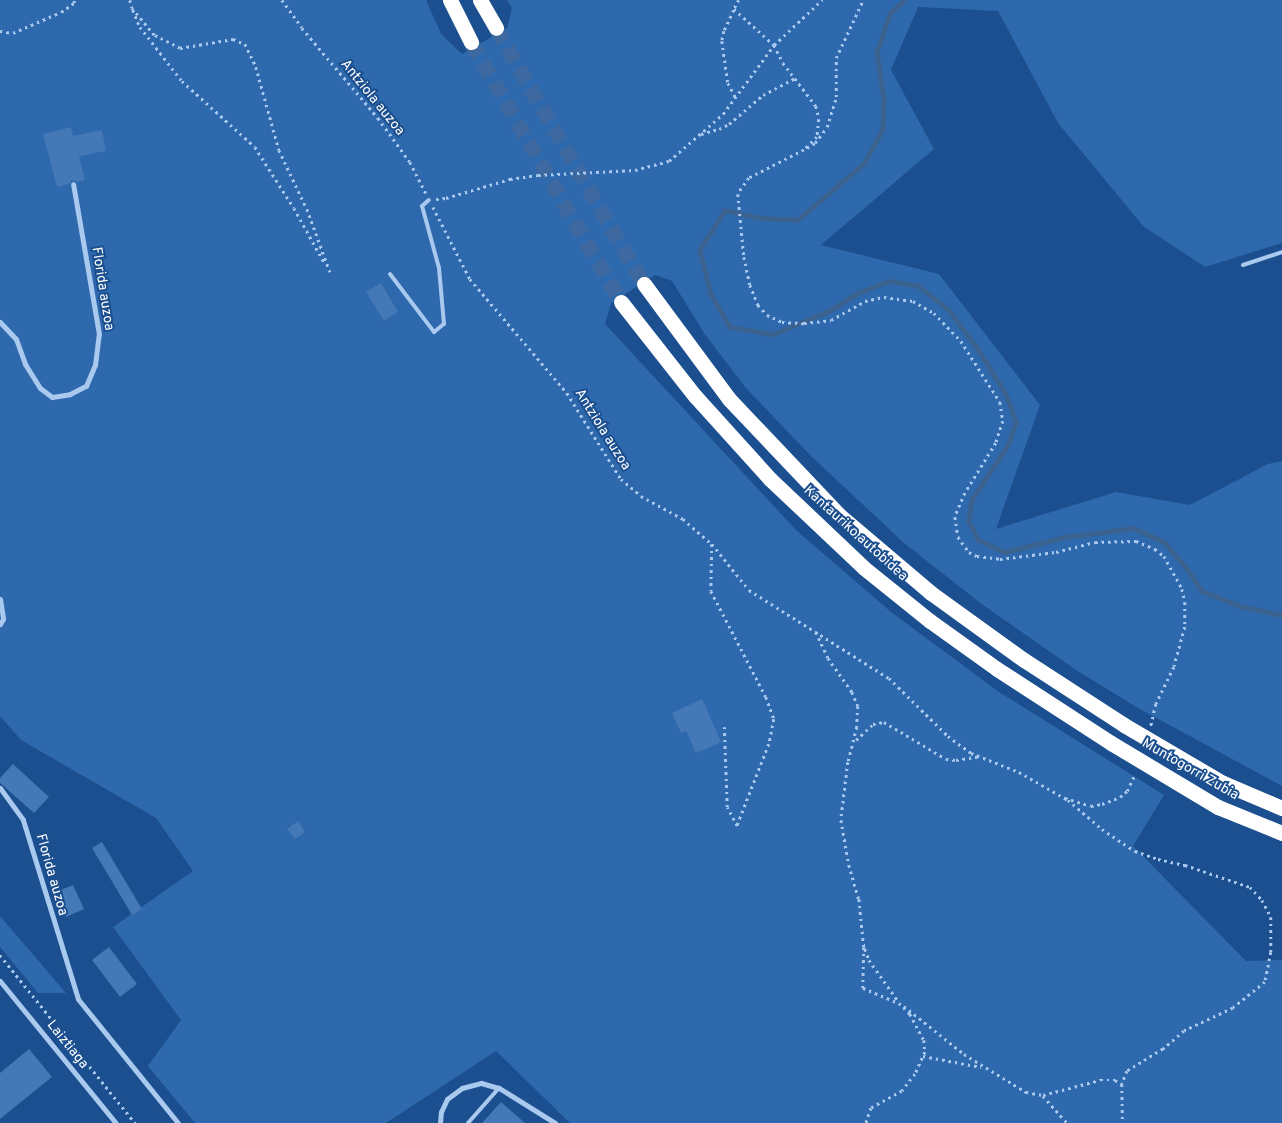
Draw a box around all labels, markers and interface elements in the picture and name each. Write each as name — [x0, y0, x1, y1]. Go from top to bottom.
street label: Antziola auzoa — [336, 57, 408, 139]
street label: Florida auzoa — [87, 246, 117, 332]
street label: Antziola auzoa — [570, 386, 634, 474]
street label: Kantauriko autobidea — [800, 483, 910, 585]
street label: Muntogorri Zubia — [1139, 735, 1241, 805]
street label: Florida auzoa — [31, 832, 71, 918]
street label: Laiztiaga — [42, 1017, 92, 1073]

